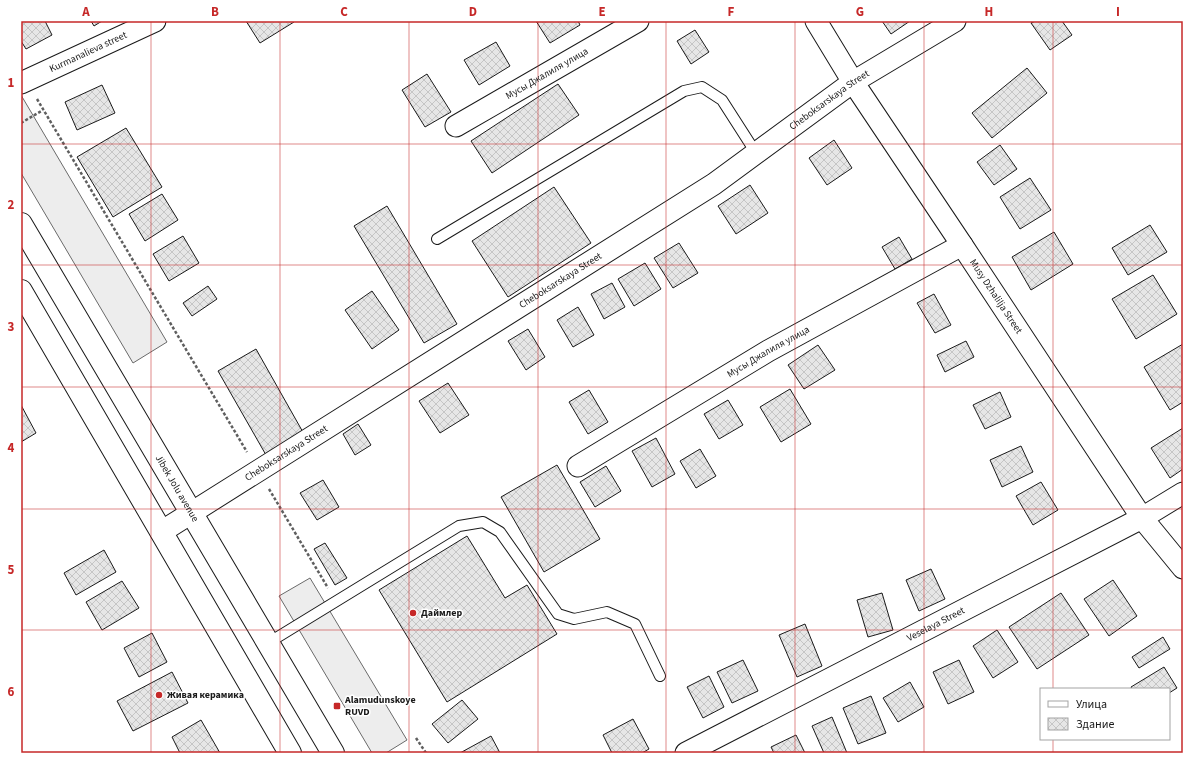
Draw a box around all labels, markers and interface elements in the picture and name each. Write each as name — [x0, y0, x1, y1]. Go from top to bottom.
text: A — [81, 3, 90, 21]
text: B — [211, 3, 219, 21]
text: C — [340, 3, 348, 21]
text: D — [469, 3, 477, 21]
text: E — [598, 3, 606, 21]
text: F — [728, 3, 735, 21]
text: G — [856, 3, 864, 21]
text: H — [985, 3, 993, 21]
text: I — [1116, 3, 1120, 21]
street label: Kurmanalieva street — [47, 28, 130, 76]
street label: Мусы Джалиля улица — [503, 44, 591, 103]
street label: Cheboksarskaya Street — [786, 66, 873, 134]
text: 1 — [8, 74, 15, 92]
text: 2 — [8, 196, 15, 214]
street label: Cheboksarskaya Street — [516, 249, 605, 312]
street label: Musy Dzhalilja Street — [966, 256, 1026, 337]
text: 3 — [8, 318, 15, 336]
street label: Мусы Джалиля улица — [724, 323, 812, 381]
street label: Cheboksarskaya Street — [242, 421, 331, 485]
text: 4 — [8, 439, 15, 457]
street label: Jibek Jolu avenue — [152, 452, 202, 525]
text: 5 — [8, 561, 15, 579]
street label: Veselaya Street — [904, 603, 968, 645]
place label: Даймлер — [421, 606, 462, 620]
marker: Даймлер — [408, 608, 418, 618]
text: 6 — [8, 683, 15, 701]
place label: Живая керамика — [167, 688, 244, 702]
legend — [1040, 688, 1170, 740]
marker: Живая керамика — [154, 690, 164, 700]
place label: Alamudunskoye RUVD — [344, 693, 416, 719]
text: Улица — [1076, 696, 1107, 713]
marker: Alamudunskoye RUVD — [332, 701, 342, 711]
text: Здание — [1076, 716, 1115, 733]

